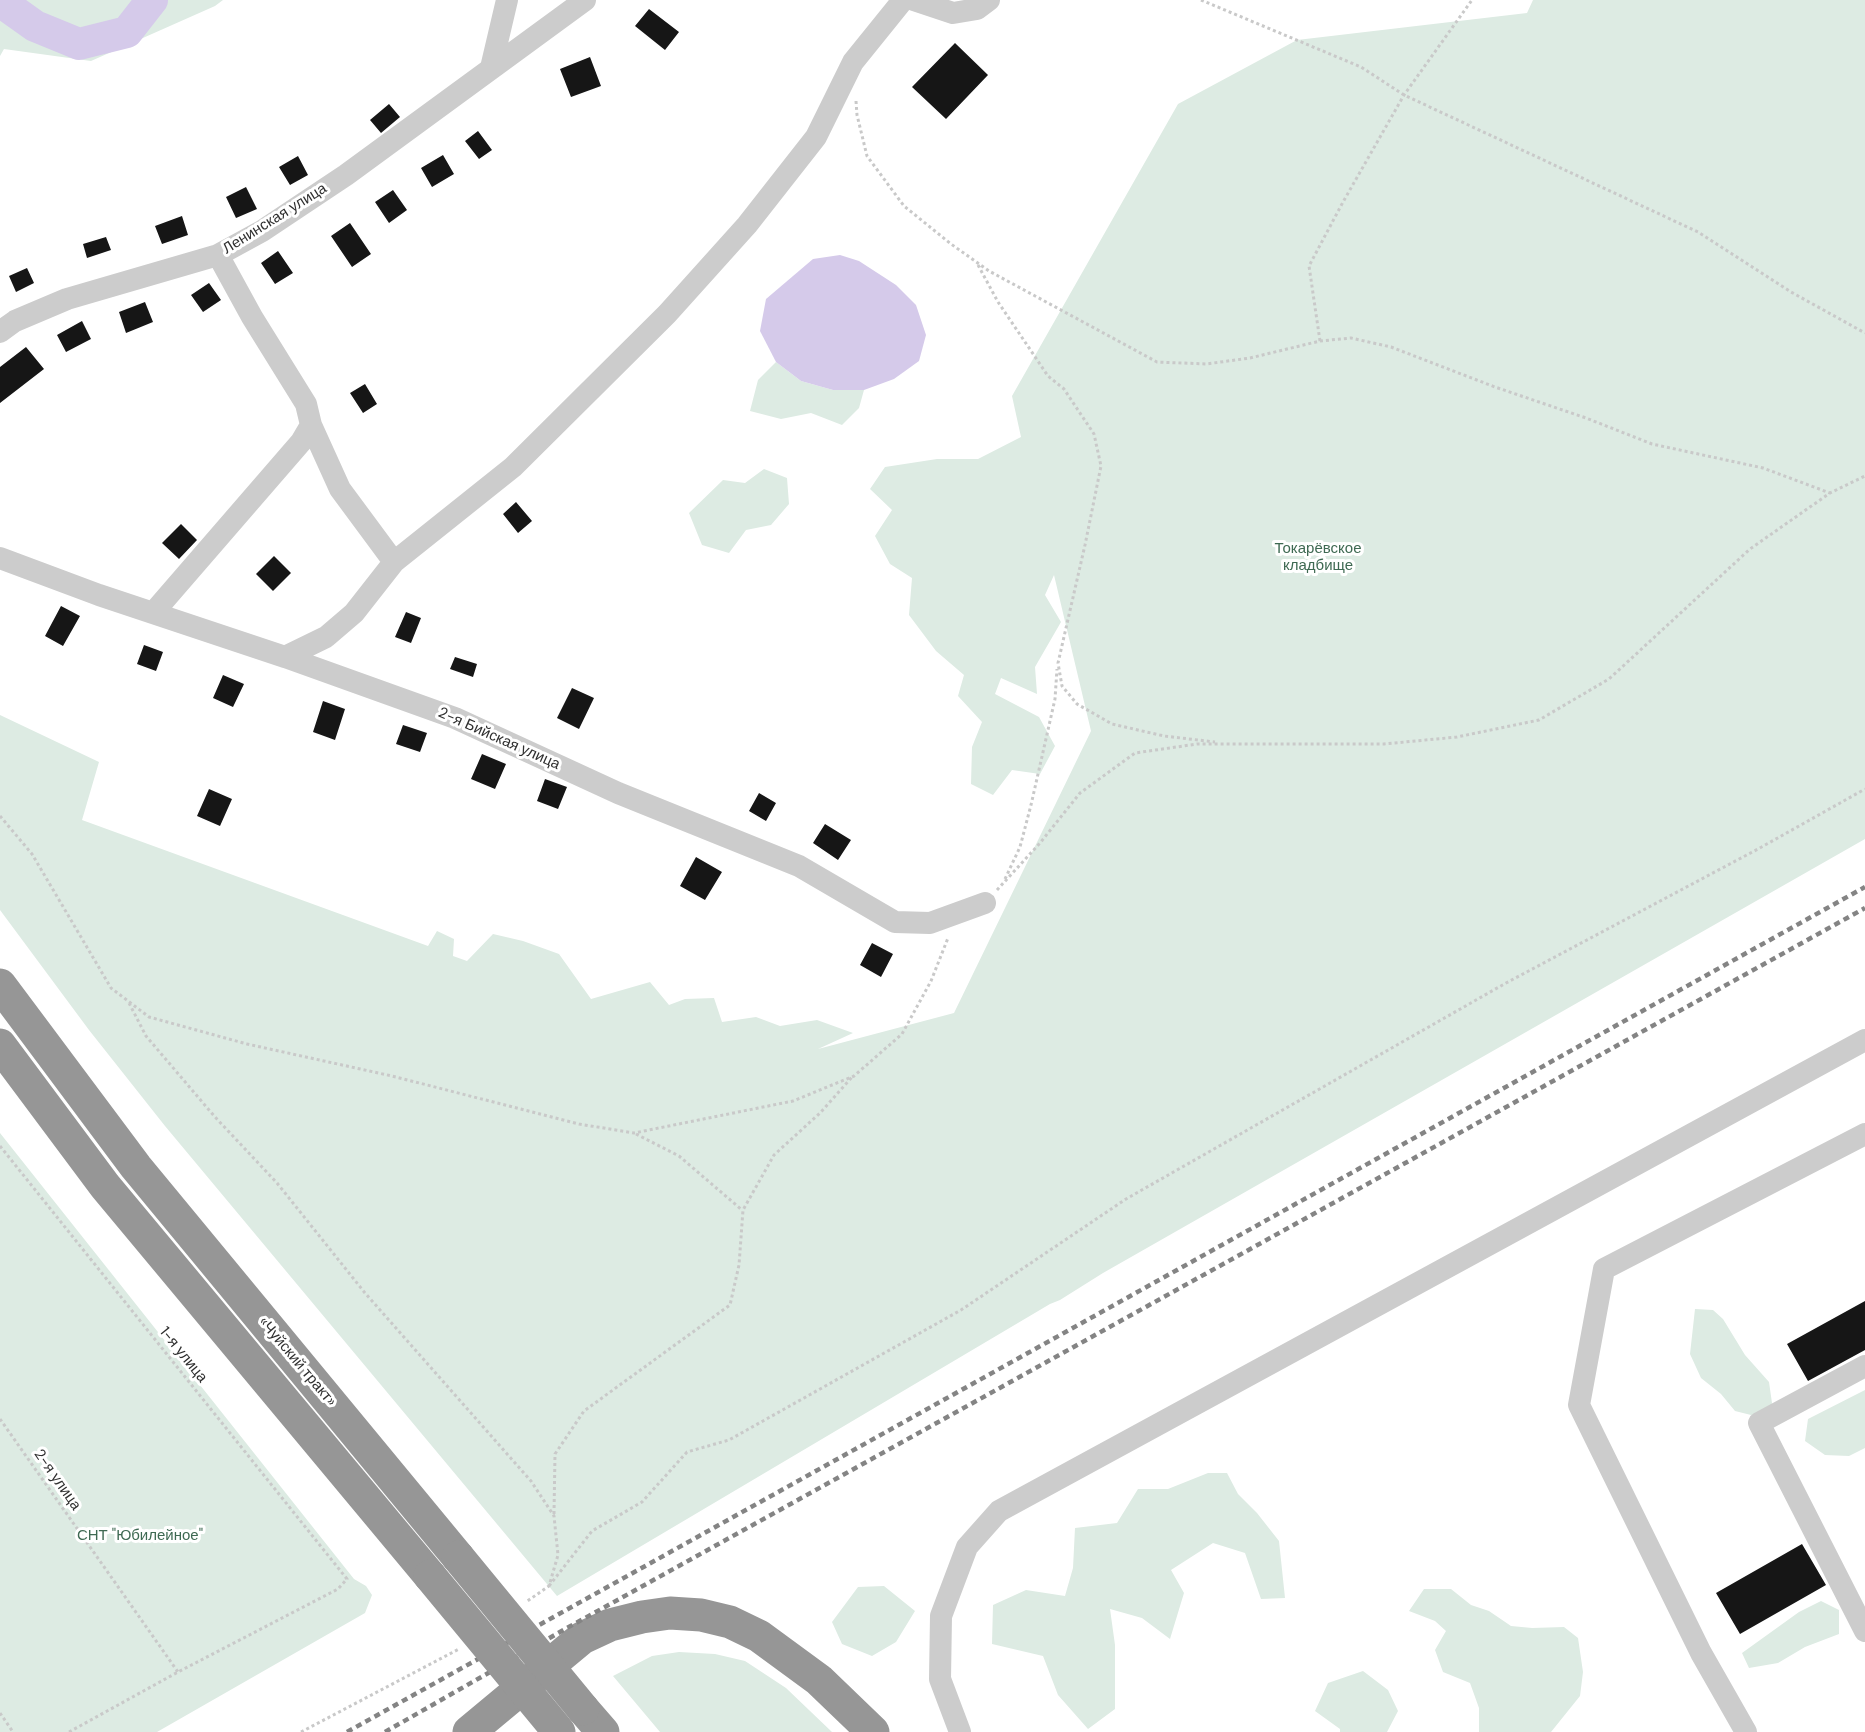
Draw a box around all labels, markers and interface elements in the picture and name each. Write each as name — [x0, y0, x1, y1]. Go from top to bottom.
street label: Ленинская улица — [220, 180, 330, 258]
park label: Токарёвское кладбище — [1275, 540, 1361, 575]
street label: 2-я Бийская улица — [435, 704, 563, 774]
street label: «Чуйский тракт» — [254, 1314, 340, 1410]
street label: 1-я улица — [155, 1324, 211, 1386]
street label: 2-я улица — [30, 1446, 84, 1514]
park label: СНТ "Юбилейное" — [77, 1527, 203, 1545]

